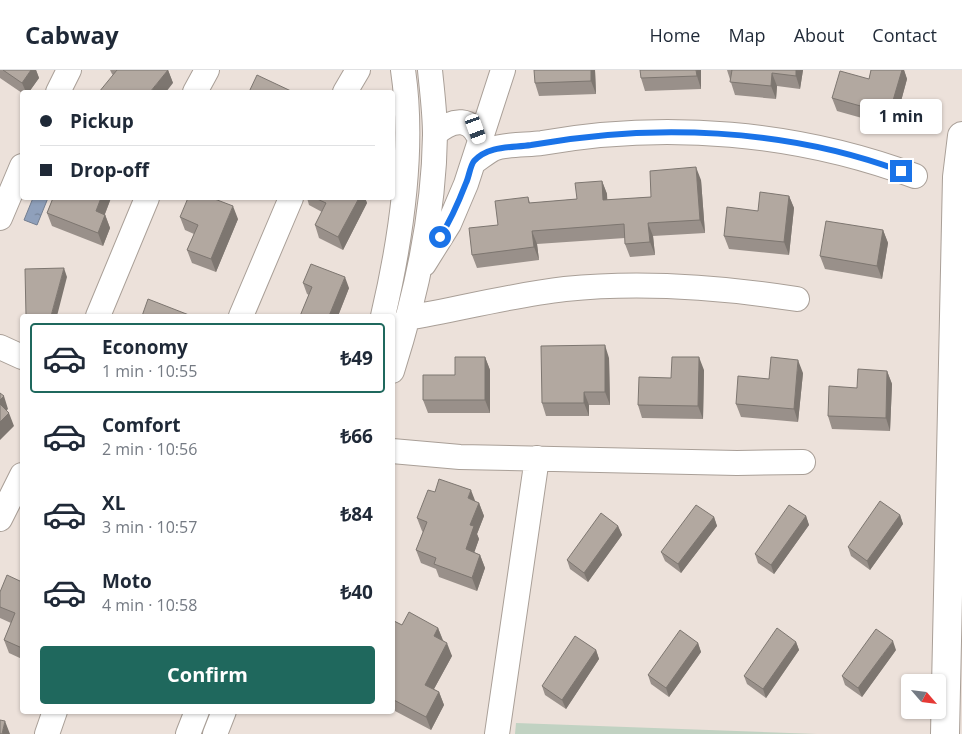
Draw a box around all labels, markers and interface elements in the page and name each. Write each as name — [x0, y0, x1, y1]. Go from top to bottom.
text: Cabway — [25, 18, 119, 51]
text: Home — [650, 23, 700, 47]
text: Map — [728, 23, 766, 47]
text: About — [794, 23, 844, 47]
text: Contact — [872, 23, 937, 47]
callout: 1 min — [860, 98, 942, 134]
text: 1 min — [879, 105, 923, 127]
text: Pickup — [70, 108, 134, 134]
car — [463, 112, 488, 146]
text: Drop-off — [70, 157, 149, 183]
route end — [890, 160, 912, 182]
route start — [429, 226, 451, 248]
text: Economy — [102, 334, 188, 360]
icon: car — [42, 336, 87, 381]
text: ₺49 — [340, 345, 373, 371]
text: 1 min · 10:55 — [102, 360, 197, 382]
text: Comfort — [102, 412, 181, 438]
icon: car — [42, 414, 87, 459]
text: ₺66 — [340, 423, 373, 449]
text: 2 min · 10:56 — [102, 438, 197, 460]
text: XL — [102, 490, 125, 516]
icon: car — [42, 492, 87, 537]
text: ₺84 — [340, 501, 373, 527]
text: 3 min · 10:57 — [102, 516, 197, 538]
text: Moto — [102, 568, 152, 594]
icon: car — [42, 570, 87, 615]
text: ₺40 — [340, 579, 373, 605]
text: 4 min · 10:58 — [102, 594, 197, 616]
button: Confirm — [40, 646, 375, 704]
north arrow — [901, 674, 946, 719]
map controls — [901, 674, 946, 719]

